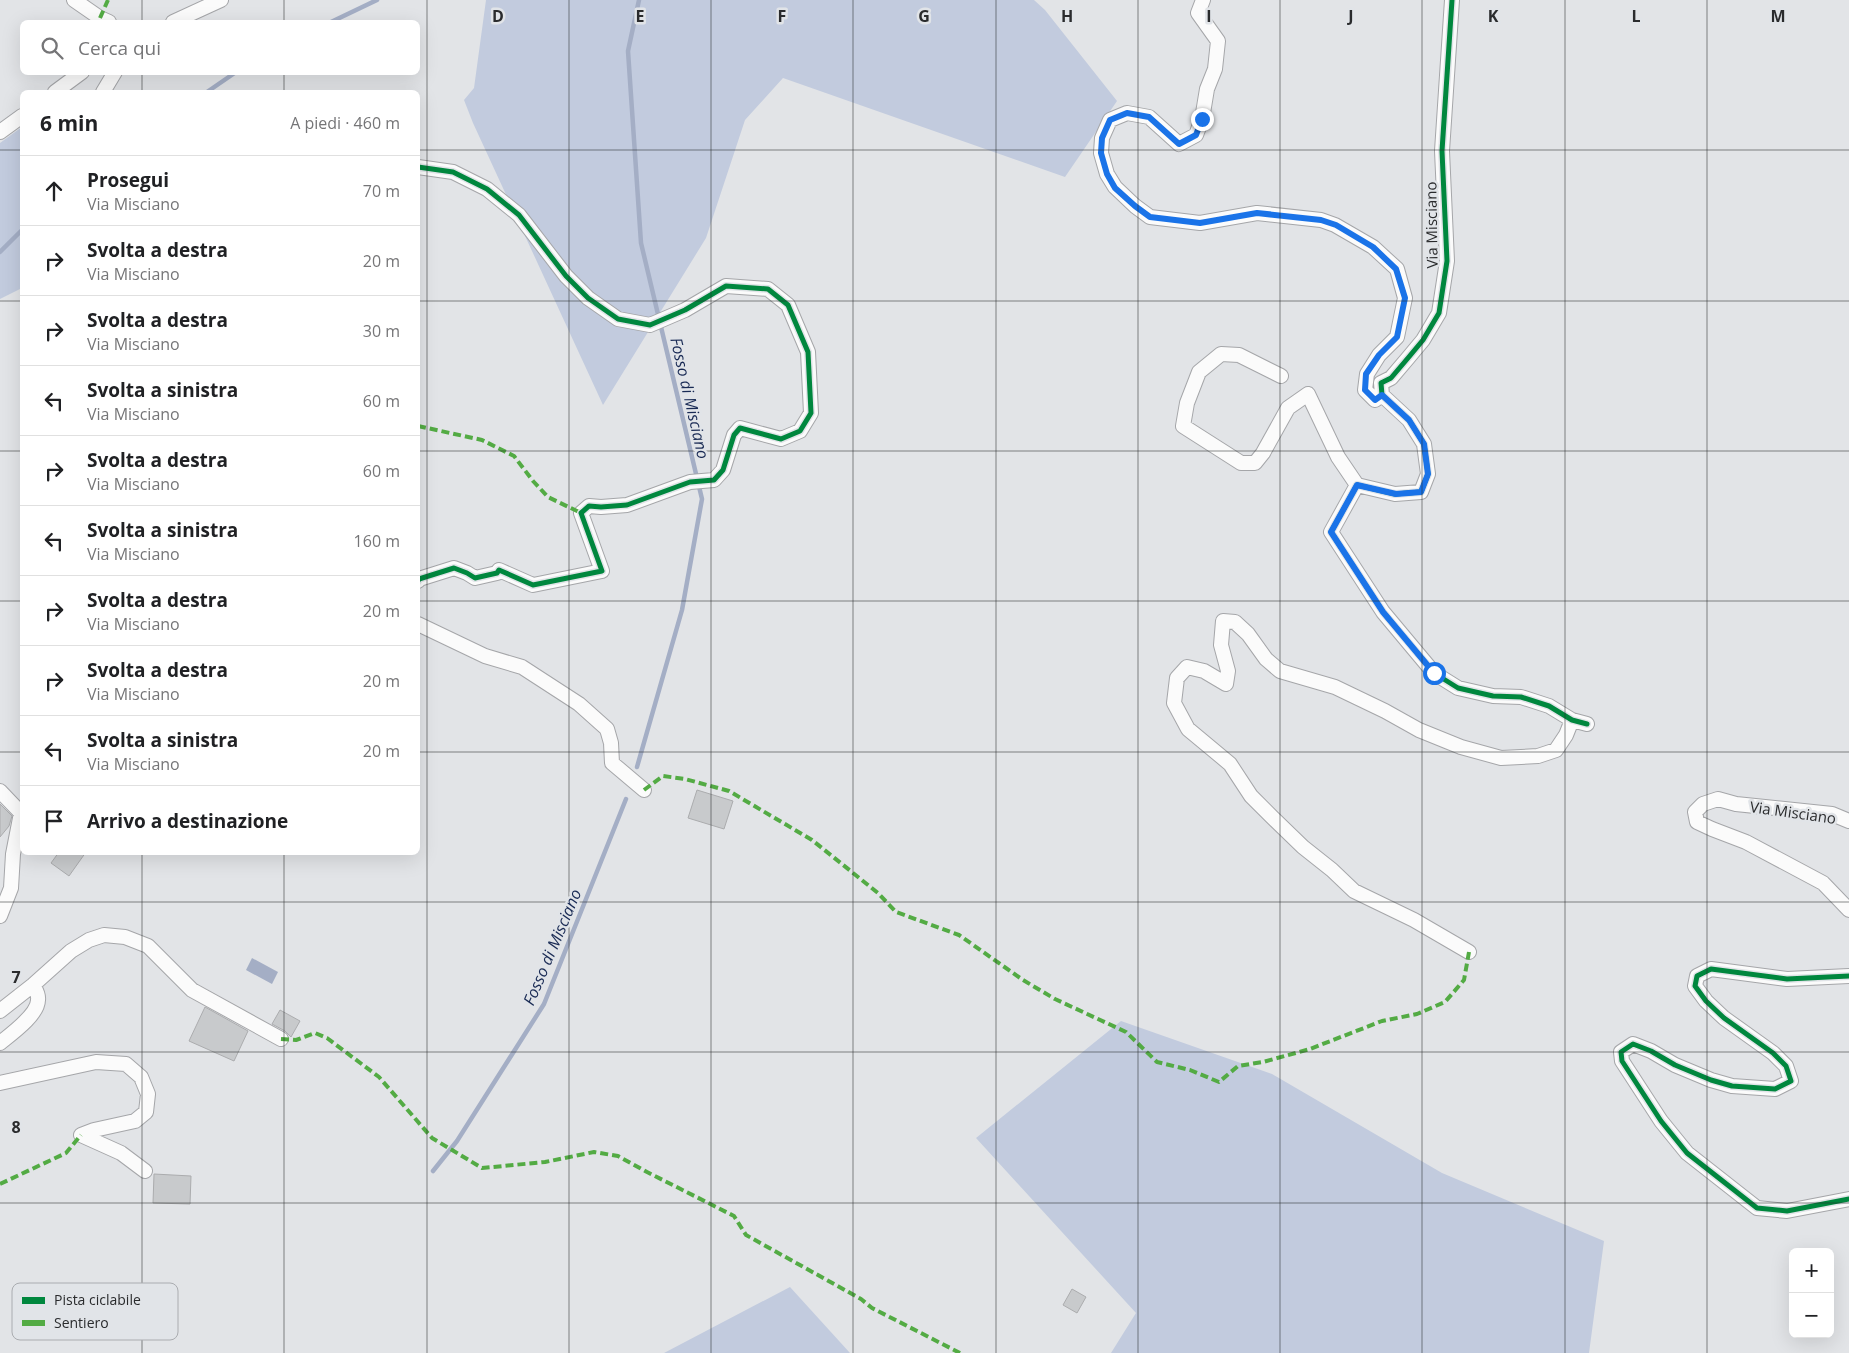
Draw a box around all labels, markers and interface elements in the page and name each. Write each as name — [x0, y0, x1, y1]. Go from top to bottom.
text: D — [492, 5, 504, 27]
text: E — [636, 5, 645, 27]
text: F — [778, 5, 786, 27]
text: G — [918, 5, 930, 27]
text: H — [1061, 5, 1073, 27]
text: I — [1206, 5, 1212, 27]
text: J — [1346, 5, 1354, 27]
text: K — [1488, 5, 1499, 27]
text: L — [1631, 5, 1641, 27]
text: M — [1770, 5, 1786, 27]
search box — [20, 20, 420, 75]
icon: search — [38, 34, 66, 62]
text: Cerca qui — [78, 35, 161, 61]
route end — [1191, 108, 1214, 131]
text: 6 min — [40, 109, 98, 137]
text: A piedi · 460 m — [290, 112, 400, 134]
text: Prosegui — [87, 167, 169, 193]
icon: ahead — [40, 177, 68, 205]
text: 70 m — [363, 180, 400, 202]
street label: Via Misciano — [1420, 181, 1442, 269]
text: Via Misciano — [87, 193, 180, 215]
text: Svolta a destra — [87, 237, 228, 263]
icon: right — [40, 247, 68, 275]
text: 20 m — [363, 250, 400, 272]
text: Via Misciano — [87, 263, 180, 285]
text: Svolta a destra — [87, 307, 228, 333]
icon: right — [40, 317, 68, 345]
text: 30 m — [363, 320, 400, 342]
text: Via Misciano — [87, 333, 180, 355]
water label: Fosso di Misciano — [665, 335, 715, 461]
text: Svolta a sinistra — [87, 377, 238, 403]
icon: left — [40, 387, 68, 415]
text: 60 m — [363, 390, 400, 412]
text: Via Misciano — [87, 403, 180, 425]
text: Svolta a destra — [87, 447, 228, 473]
icon: right — [40, 457, 68, 485]
text: 60 m — [363, 460, 400, 482]
text: Via Misciano — [87, 473, 180, 495]
text: Svolta a sinistra — [87, 517, 238, 543]
icon: left — [40, 527, 68, 555]
text: 160 m — [354, 530, 400, 552]
text: Via Misciano — [87, 543, 180, 565]
text: Svolta a destra — [87, 587, 228, 613]
icon: right — [40, 597, 68, 625]
text: 20 m — [363, 600, 400, 622]
text: Via Misciano — [87, 613, 180, 635]
text: Svolta a destra — [87, 657, 228, 683]
route start — [1423, 662, 1446, 685]
icon: right — [40, 667, 68, 695]
text: 20 m — [363, 670, 400, 692]
text: Via Misciano — [87, 683, 180, 705]
text: Svolta a sinistra — [87, 727, 238, 753]
icon: left — [40, 737, 68, 765]
text: 20 m — [363, 740, 400, 762]
text: Via Misciano — [87, 753, 180, 775]
street label: Via Misciano — [1749, 796, 1837, 828]
icon: arrive — [40, 807, 68, 835]
text: Arrivo a destinazione — [87, 808, 288, 834]
water label: Fosso di Misciano — [518, 886, 586, 1008]
text: 7 — [11, 966, 21, 988]
text: 8 — [11, 1116, 21, 1138]
map controls — [1789, 1248, 1834, 1338]
button: + — [1789, 1248, 1834, 1293]
legend — [12, 1283, 178, 1340]
text: Pista ciclabile — [54, 1290, 141, 1309]
button: − — [1789, 1293, 1834, 1338]
text: Sentiero — [54, 1313, 109, 1332]

